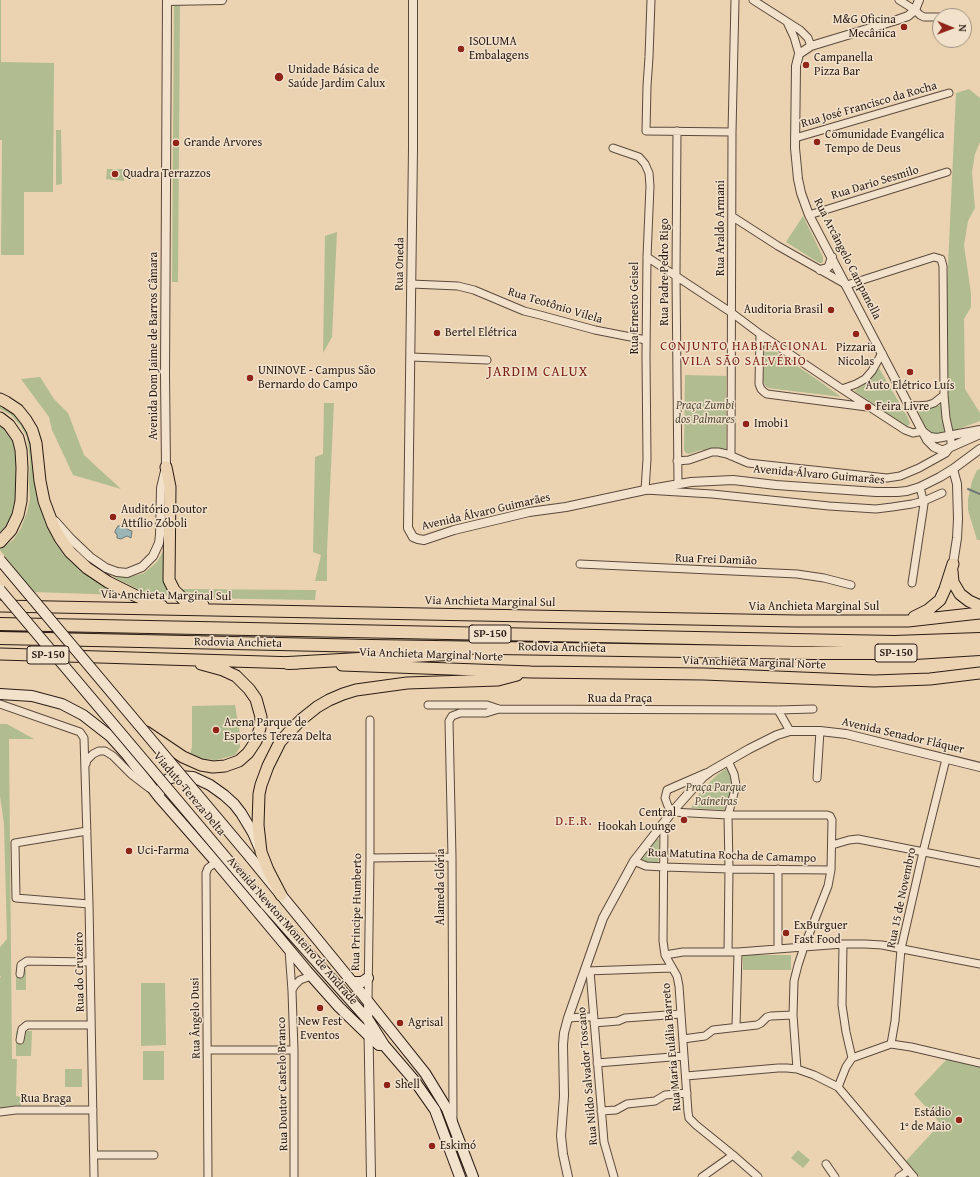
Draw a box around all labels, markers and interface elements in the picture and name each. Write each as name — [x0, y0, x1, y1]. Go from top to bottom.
north arrow — [932, 8, 972, 48]
place label: M&G Oficina Mecânica — [833, 13, 896, 41]
marker: M&G Oficina Mecânica — [899, 22, 909, 32]
text: N — [955, 24, 971, 32]
place label: ISOLUMA Embalagens — [469, 35, 529, 63]
marker: ISOLUMA Embalagens — [456, 44, 466, 54]
place label: Campanella Pizza Bar — [814, 51, 873, 79]
marker: Campanella Pizza Bar — [801, 60, 811, 70]
place label: Unidade Básica de Saúde Jardim Calux — [288, 63, 385, 91]
marker: Unidade Básica de Saúde Jardim Calux — [273, 71, 285, 83]
street label: Rua José Francisco da Rocha — [799, 79, 939, 131]
place label: Comunidade Evangélica Tempo de Deus — [825, 128, 944, 156]
place label: Grande Arvores — [184, 136, 262, 150]
marker: Comunidade Evangélica Tempo de Deus — [812, 137, 822, 147]
marker: Grande Arvores — [171, 138, 181, 148]
street label: Rua Dario Sesmilo — [830, 163, 920, 203]
place label: Quadra Terrazzos — [123, 167, 211, 181]
marker: Quadra Terrazzos — [110, 169, 120, 179]
street label: Rua Araldo Armani — [714, 180, 728, 276]
street label: Rua Arcângelo Campanella — [810, 196, 884, 322]
street label: Rua Padre Pedro Rigo — [658, 218, 672, 326]
street label: Rua Oneda — [392, 237, 408, 291]
street label: Avenida Dom Jaime de Barros Câmara — [147, 252, 161, 440]
street label: Rua Ernesto Geisel — [628, 262, 642, 354]
street label: Rua Teotônio Vilela — [506, 285, 604, 327]
place label: Auditoria Brasil — [744, 303, 823, 317]
marker: Auditoria Brasil — [826, 305, 836, 315]
place label: Bertel Elétrica — [445, 326, 517, 340]
marker: Bertel Elétrica — [432, 328, 442, 338]
marker: Pizzaria Nicolas — [851, 329, 861, 339]
district label: CONJUNTO HABITACIONAL VILA SÃO SALVÉRIO — [660, 339, 828, 370]
place label: Pizzaria Nicolas — [836, 341, 876, 369]
place label: UNINOVE - Campus São Bernardo do Campo — [258, 364, 376, 392]
district label: JARDIM CALUX — [488, 364, 588, 380]
marker: Auto Elétrico Luís — [905, 367, 915, 377]
marker: UNINOVE - Campus São Bernardo do Campo — [245, 373, 255, 383]
place label: Auto Elétrico Luís — [866, 379, 954, 393]
park label: Praça Zumbi dos Palmares — [675, 399, 735, 427]
place label: Feira Livre — [876, 400, 929, 414]
marker: Feira Livre — [863, 402, 873, 412]
place label: Imobi1 — [754, 417, 789, 431]
marker: Imobi1 — [741, 419, 751, 429]
street label: Avenida Álvaro Guimarães — [753, 462, 885, 488]
street label: Avenida Álvaro Guimarães — [420, 490, 552, 534]
place label: Auditório Doutor Attílio Zóboli — [121, 503, 207, 531]
marker: Auditório Doutor Attílio Zóboli — [108, 512, 118, 522]
street label: Rua Frei Damião — [675, 551, 757, 569]
street label: Via Anchieta Marginal Sul — [100, 588, 232, 604]
street label: Via Anchieta Marginal Sul — [424, 594, 556, 610]
street label: Via Anchieta Marginal Sul — [749, 600, 879, 614]
road number: SP-150 — [469, 625, 511, 643]
street label: Rodovia Anchieta — [194, 635, 282, 651]
street label: Rodovia Anchieta — [518, 640, 606, 656]
road number: SP-150 — [875, 644, 917, 662]
street label: Via Anchieta Marginal Norte — [359, 645, 503, 665]
road number: SP-150 — [27, 646, 69, 664]
street label: Via Anchieta Marginal Norte — [682, 653, 826, 673]
street label: Rua da Praça — [588, 692, 652, 706]
street label: Avenida Senador Fláquer — [840, 715, 966, 757]
place label: Arena Parque de Esportes Tereza Delta — [224, 716, 332, 744]
marker: Arena Parque de Esportes Tereza Delta — [211, 725, 221, 735]
street label: Viaduto Tereza Delta — [150, 749, 228, 839]
park label: Praça Parque Paineiras — [686, 781, 746, 809]
place label: Central Hookah Lounge — [598, 806, 676, 834]
district label: D.E.R. — [555, 814, 593, 830]
marker: Central Hookah Lounge — [679, 815, 689, 825]
place label: Uci-Farma — [137, 844, 189, 858]
marker: Uci-Farma — [124, 846, 134, 856]
street label: Rua Matutina Rocha de Camampo — [648, 846, 816, 866]
street label: Rua 15 de Novembro — [884, 846, 920, 950]
street label: Alameda Glória — [434, 848, 448, 926]
street label: Rua Principe Humberto — [349, 853, 365, 971]
street label: Avenida Newton Monteiro de Andrade — [224, 854, 360, 1008]
place label: ExBurguer Fast Food — [794, 919, 847, 947]
marker: ExBurguer Fast Food — [781, 928, 791, 938]
street label: Rua do Cruzeiro — [72, 932, 88, 1012]
street label: Rua Ângelo Dusi — [188, 977, 204, 1059]
street label: Rua Maria Eulália Barreto — [659, 982, 685, 1112]
marker: New Fest Eventos — [315, 1003, 325, 1013]
street label: Rua Nildo Salvador Toscano — [575, 1006, 601, 1146]
place label: New Fest Eventos — [298, 1015, 342, 1043]
place label: Agrisal — [408, 1016, 443, 1030]
street label: Rua Doutor Castelo Branco — [275, 1017, 291, 1151]
marker: Agrisal — [395, 1018, 405, 1028]
place label: Shell — [395, 1078, 420, 1092]
marker: Shell — [382, 1080, 392, 1090]
street label: Rua Braga — [21, 1092, 71, 1106]
place label: Estádio 1º de Maio — [900, 1106, 951, 1134]
marker: Estádio 1º de Maio — [954, 1115, 964, 1125]
place label: Eskimó — [440, 1139, 476, 1153]
marker: Eskimó — [427, 1141, 437, 1151]

